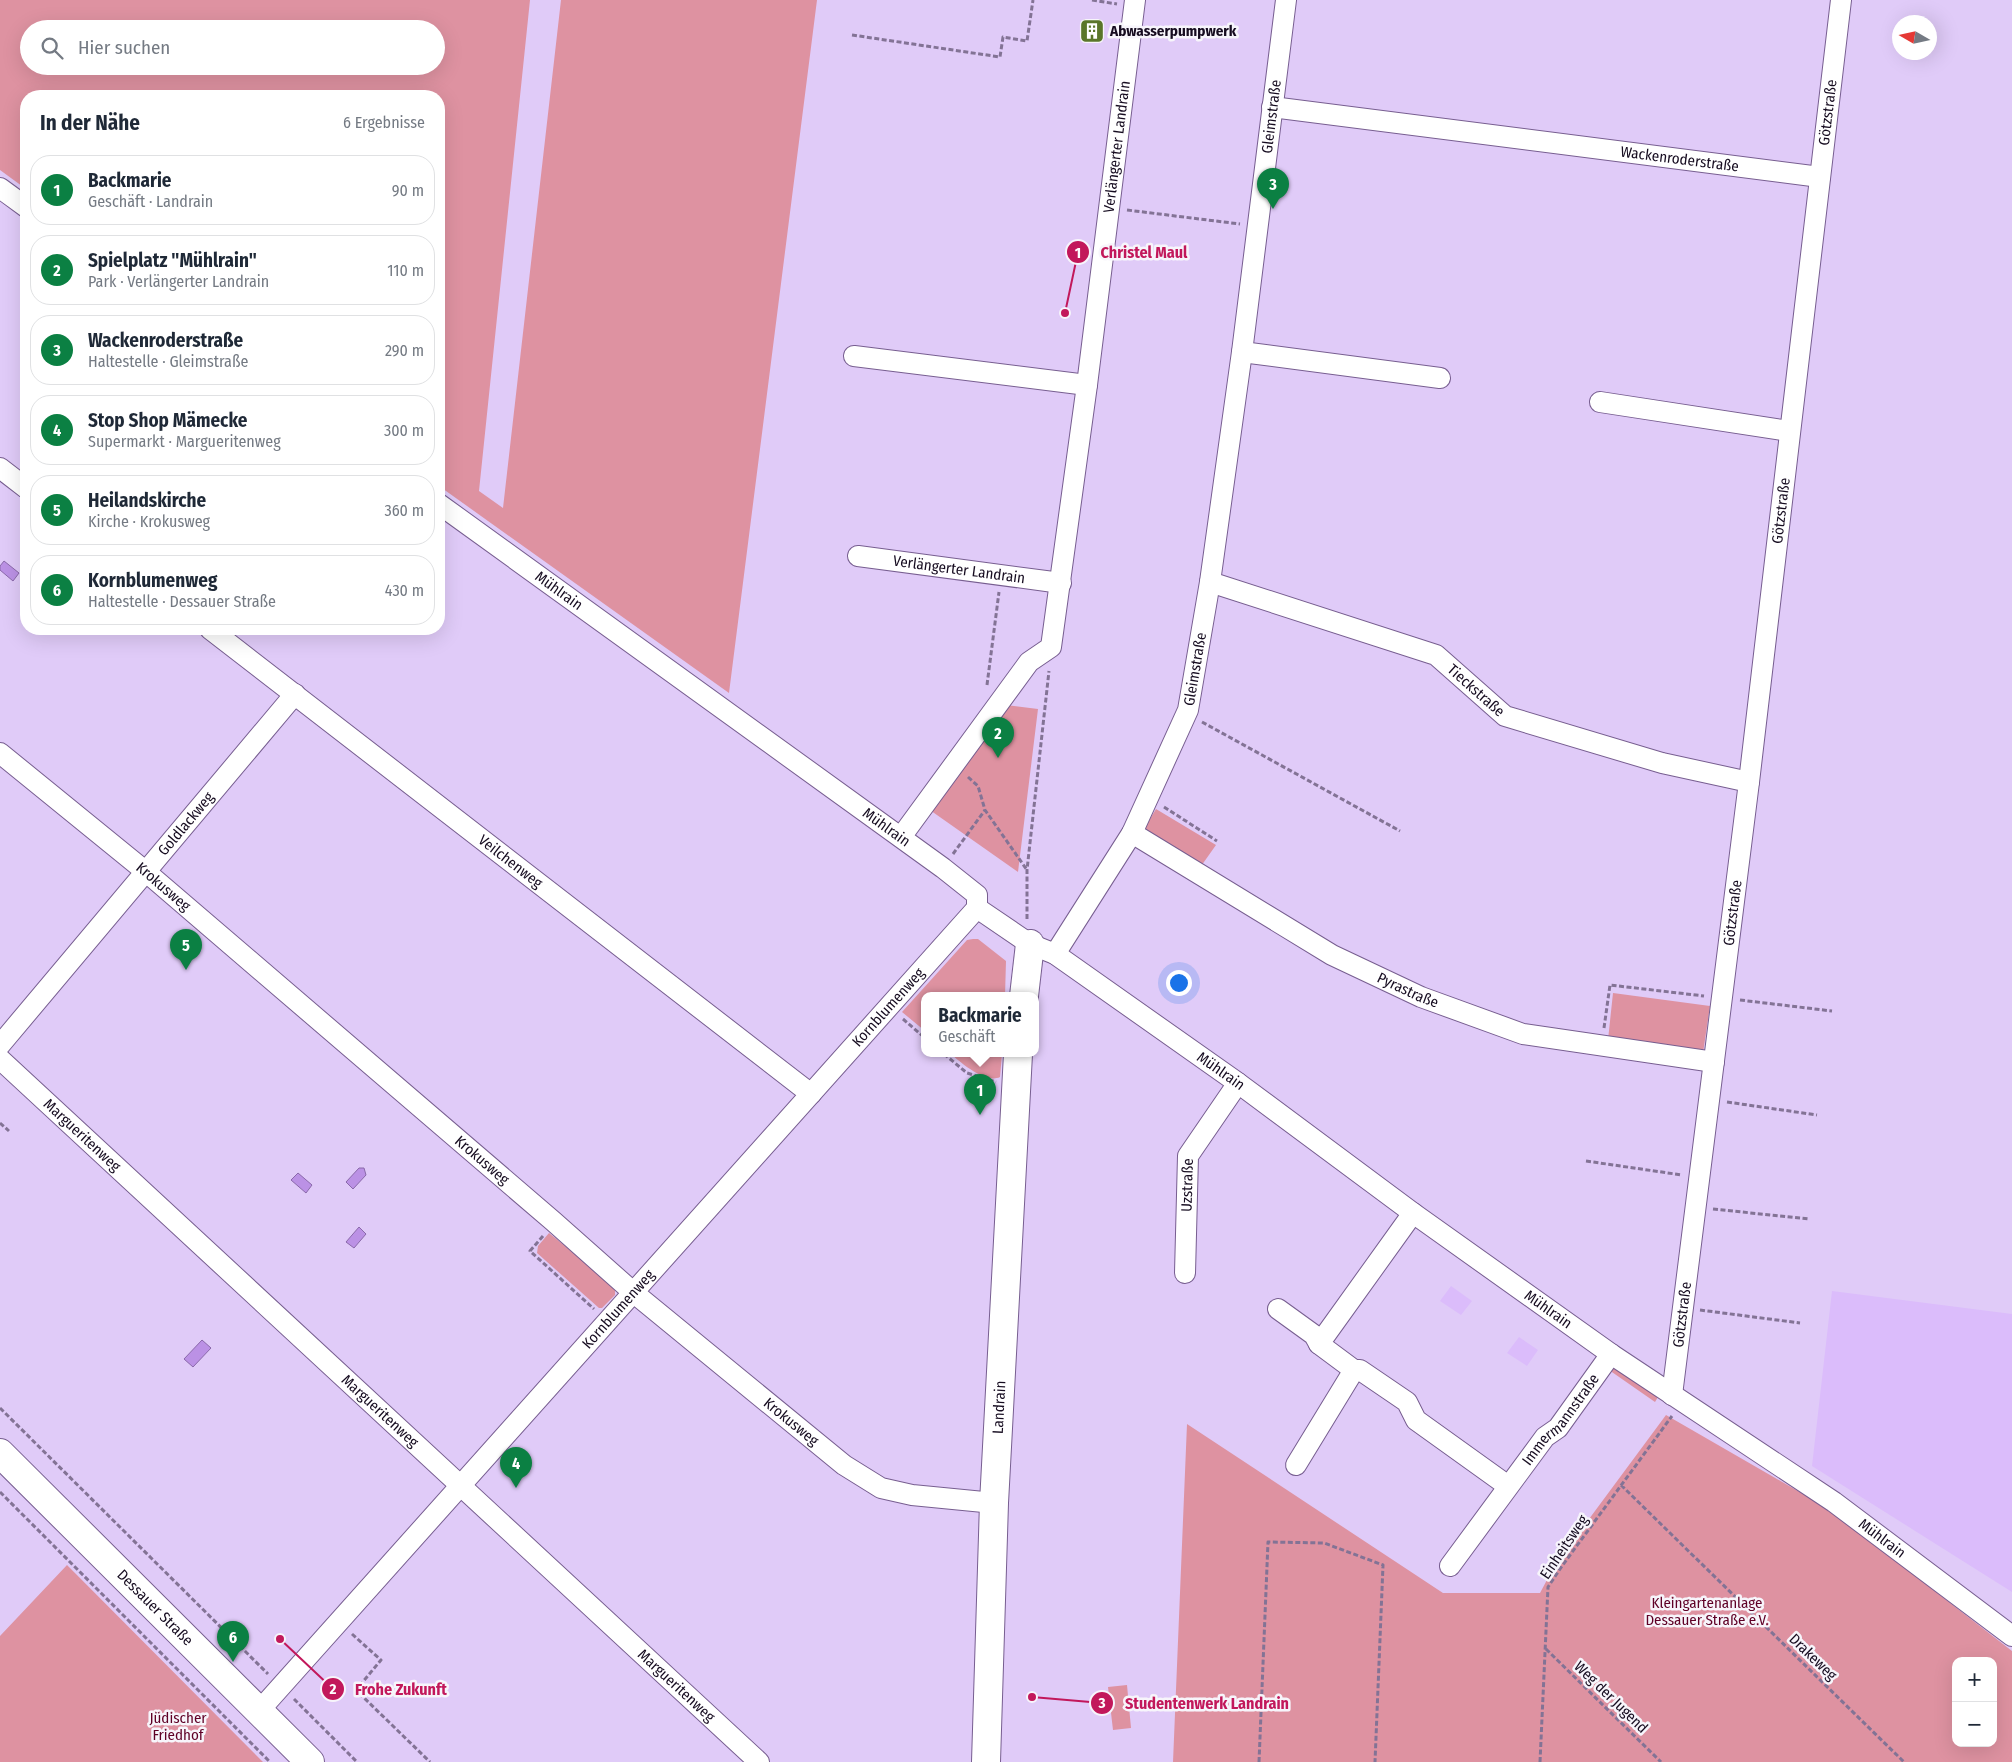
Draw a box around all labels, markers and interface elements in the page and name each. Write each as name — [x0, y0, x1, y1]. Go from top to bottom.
north arrow — [1892, 15, 1937, 60]
building icon: Abwasserpumpwerk — [1079, 18, 1105, 44]
search box — [20, 20, 445, 75]
place label: Abwasserpumpwerk — [1109, 22, 1237, 40]
icon: search — [38, 34, 66, 62]
text: Hier suchen — [78, 36, 170, 59]
street label: Gleimstraße — [1258, 79, 1285, 154]
street label: Götzstraße — [1815, 79, 1841, 146]
street label: Verlängerter Landrain — [1100, 80, 1134, 214]
text: In der Nähe — [40, 110, 140, 136]
text: 6 Ergebnisse — [343, 113, 425, 132]
street label: Wackenroderstraße — [1620, 143, 1740, 176]
pin: 3 — [1257, 168, 1289, 209]
text: Backmarie — [88, 169, 171, 192]
text: 1 — [54, 181, 60, 200]
text: 90 m — [392, 181, 424, 200]
text: Geschäft · Landrain — [88, 192, 213, 211]
callout: Christel Maul — [1066, 237, 1197, 268]
text: Christel Maul — [1101, 243, 1188, 262]
text: 1 — [1075, 244, 1081, 262]
text: Spielplatz "Mühlrain" — [88, 249, 257, 272]
text: 2 — [53, 261, 61, 280]
text: 110 m — [387, 261, 424, 280]
text: Park · Verlängerter Landrain — [88, 272, 269, 291]
text: Wackenroderstraße — [88, 329, 243, 352]
text: 3 — [53, 341, 61, 360]
text: 290 m — [385, 341, 424, 360]
text: Haltestelle · Gleimstraße — [88, 352, 248, 371]
text: Stop Shop Mämecke — [88, 409, 247, 432]
text: 4 — [53, 421, 61, 440]
text: 300 m — [384, 421, 424, 440]
text: Supermarkt · Margueritenweg — [88, 432, 281, 451]
street label: Götzstraße — [1768, 477, 1794, 545]
text: Heilandskirche — [88, 489, 206, 512]
text: 5 — [53, 501, 61, 520]
text: 360 m — [384, 501, 424, 520]
text: Kirche · Krokusweg — [88, 512, 210, 531]
street label: Verlängerter Landrain — [892, 552, 1026, 587]
street label: Mühlrain — [532, 567, 586, 614]
text: Kornblumenweg — [88, 569, 217, 592]
text: 6 — [53, 581, 61, 600]
text: 430 m — [385, 581, 424, 600]
text: Haltestelle · Dessauer Straße — [88, 592, 276, 611]
street label: Gleimstraße — [1180, 631, 1210, 707]
street label: Tieckstraße — [1444, 660, 1508, 720]
pin: 2 — [982, 717, 1014, 758]
street label: Goldlackweg — [154, 788, 218, 859]
street label: Mühlrain — [859, 804, 914, 850]
street label: Veilchenweg — [475, 831, 546, 892]
street label: Krokusweg — [132, 858, 194, 915]
street label: Götzstraße — [1720, 879, 1746, 947]
pin: 5 — [170, 929, 202, 970]
street label: Kornblumenweg — [848, 964, 928, 1050]
street label: Pyrastraße — [1374, 969, 1441, 1012]
your location — [1166, 970, 1192, 996]
popup — [921, 992, 1039, 1057]
text: Backmarie — [938, 1004, 1022, 1027]
text: Geschäft — [938, 1027, 995, 1046]
street label: Mühlrain — [1194, 1048, 1248, 1094]
pin: 1 — [964, 1074, 996, 1115]
street label: Margueritenweg — [40, 1095, 124, 1175]
street label: Krokusweg — [451, 1132, 513, 1188]
street label: Uzstraße — [1178, 1158, 1197, 1212]
street label: Kornblumenweg — [578, 1266, 658, 1352]
street label: Götzstraße — [1669, 1281, 1695, 1349]
street label: Mühlrain — [1521, 1286, 1576, 1332]
street label: Immermannstraße — [1518, 1370, 1603, 1469]
street label: Margueritenweg — [338, 1371, 422, 1451]
street label: Landrain — [989, 1380, 1010, 1435]
street label: Krokusweg — [760, 1394, 822, 1450]
pin: 4 — [500, 1447, 532, 1488]
street label: Einheitsweg — [1536, 1512, 1592, 1582]
street label: Mühlrain — [1855, 1515, 1909, 1562]
street label: Dessauer Straße — [113, 1566, 197, 1649]
park label: Kleingartenanlage Dessauer Straße e.V. — [1645, 1594, 1769, 1629]
pin: 6 — [217, 1621, 249, 1662]
street label: Drakeweg — [1785, 1630, 1841, 1684]
street label: Margueritenweg — [634, 1645, 719, 1726]
street label: Weg der Jugend — [1570, 1657, 1652, 1737]
map controls — [1952, 1657, 1997, 1747]
button: + — [1952, 1657, 1997, 1702]
callout: Frohe Zukunft — [320, 1674, 457, 1705]
text: 2 — [329, 1680, 337, 1698]
text: Frohe Zukunft — [355, 1680, 447, 1699]
callout: Studentenwerk Landrain — [1090, 1688, 1299, 1719]
text: 3 — [1097, 1694, 1106, 1712]
text: Studentenwerk Landrain — [1125, 1694, 1289, 1713]
button: − — [1952, 1702, 1997, 1747]
park label: Jüdischer Friedhof — [149, 1709, 207, 1744]

